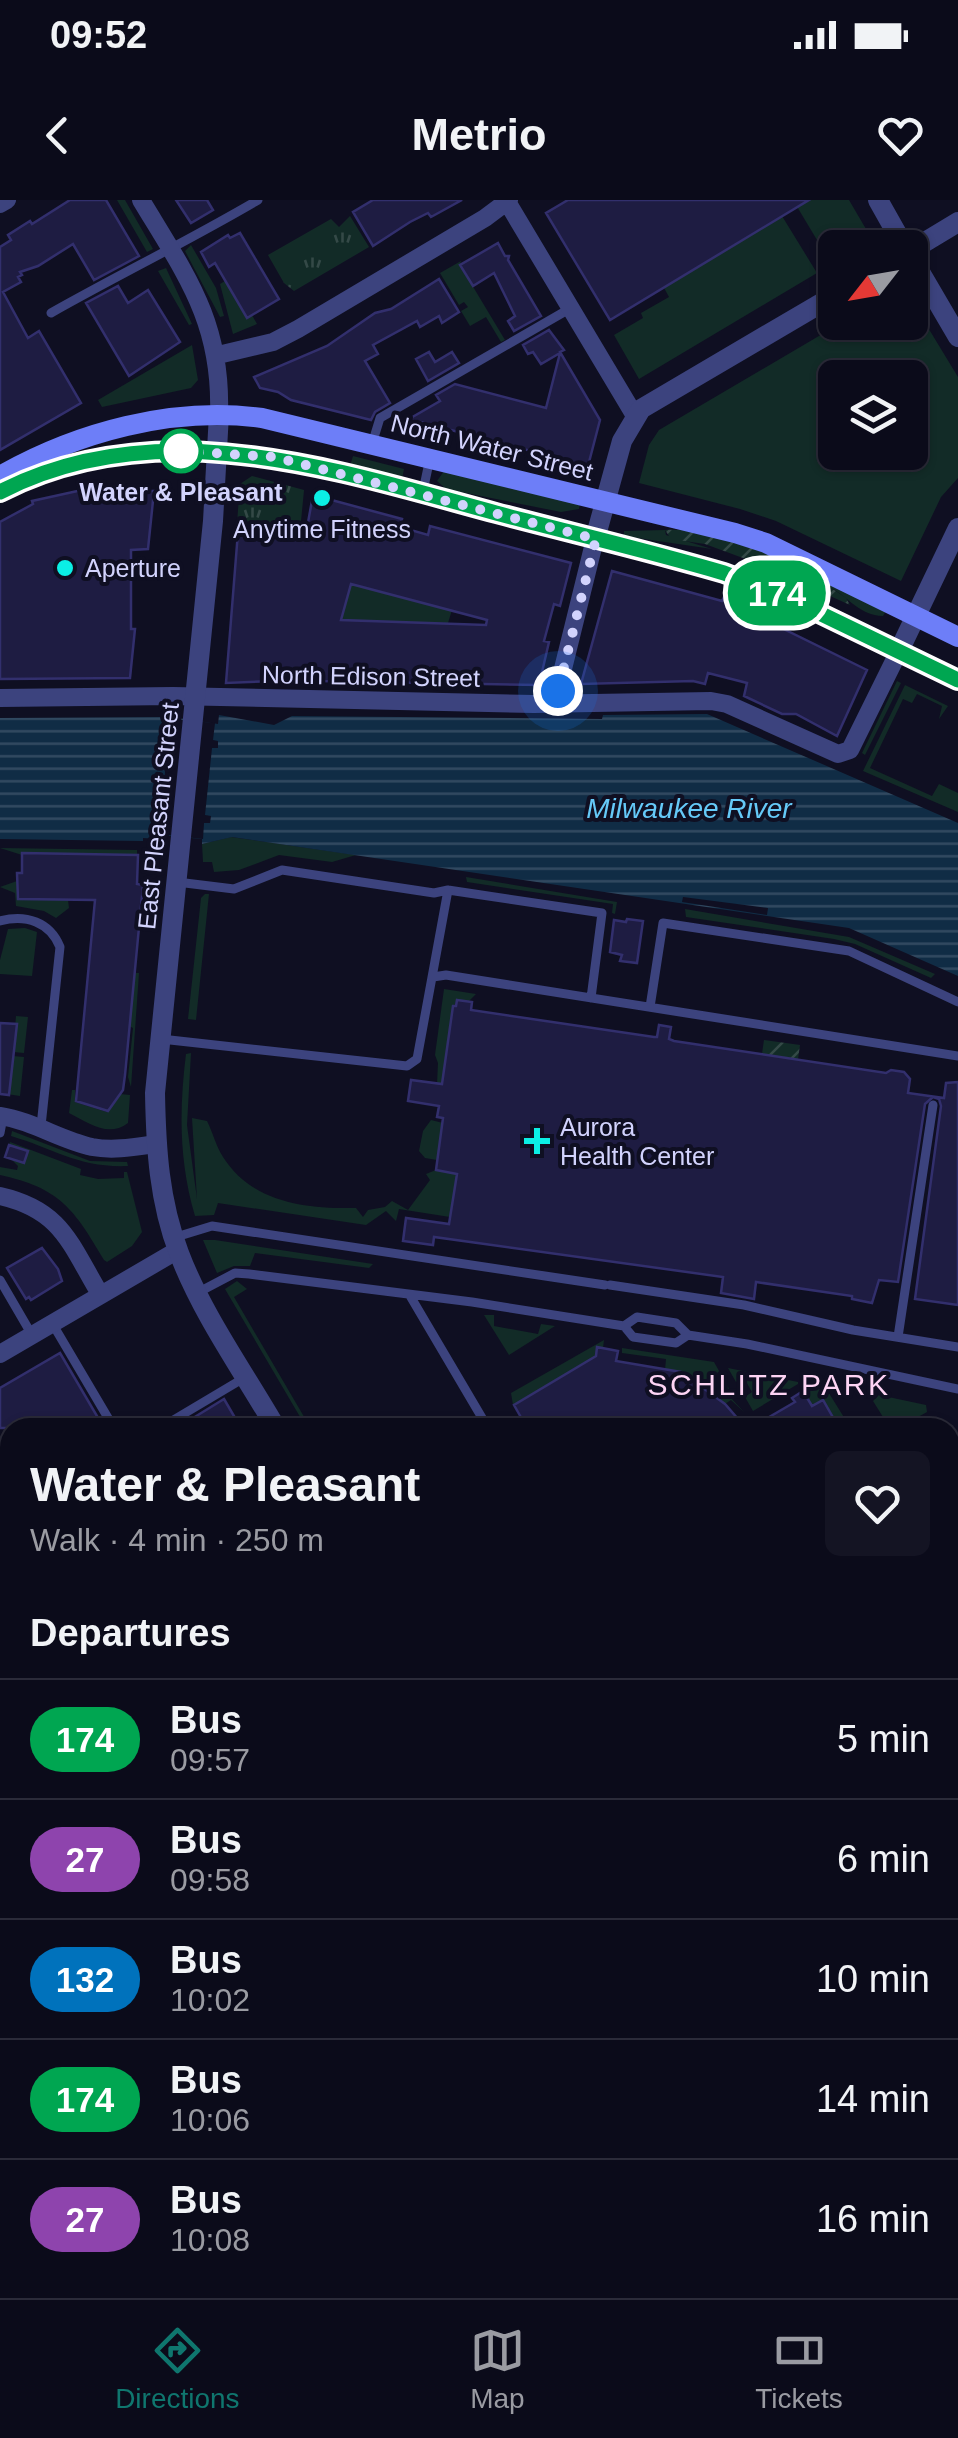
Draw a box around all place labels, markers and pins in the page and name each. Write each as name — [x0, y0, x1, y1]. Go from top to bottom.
marker: Water & Pleasant — [160, 430, 202, 472]
place label: Water & Pleasant — [79, 478, 283, 506]
marker: Anytime Fitness — [311, 487, 333, 509]
place label: Anytime Fitness — [233, 515, 411, 543]
place label: Aperture — [85, 554, 181, 582]
marker: Aperture — [54, 557, 76, 579]
place label: Aurora Health Center — [560, 1113, 714, 1170]
marker: Aurora Health Center — [524, 1128, 550, 1154]

